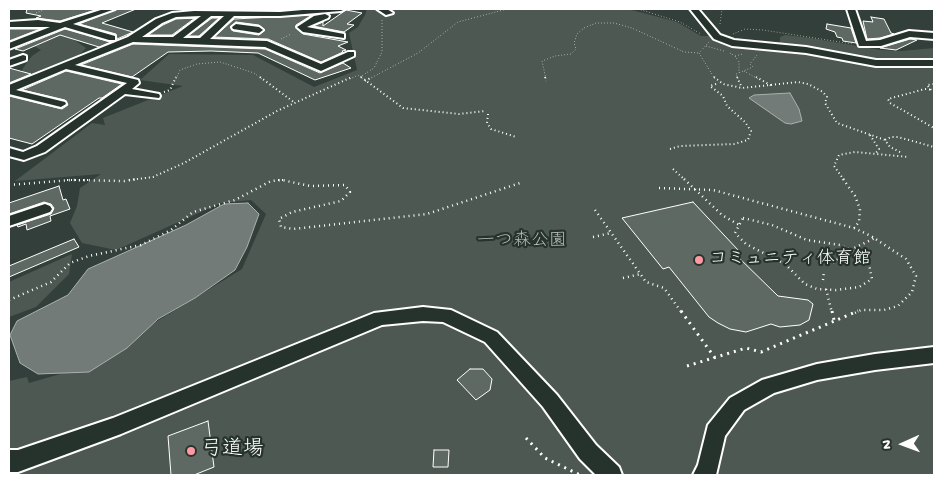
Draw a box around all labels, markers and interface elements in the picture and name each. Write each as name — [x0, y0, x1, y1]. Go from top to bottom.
park label: 一つ森公園 — [477, 231, 567, 253]
place label: コミュニティ体育館 — [709, 249, 871, 271]
marker: コミュニティ体育館 — [693, 254, 705, 266]
north arrow — [878, 419, 928, 469]
place label: 弓道場 — [201, 438, 264, 464]
text: N — [879, 440, 896, 449]
marker: 弓道場 — [185, 445, 197, 457]

